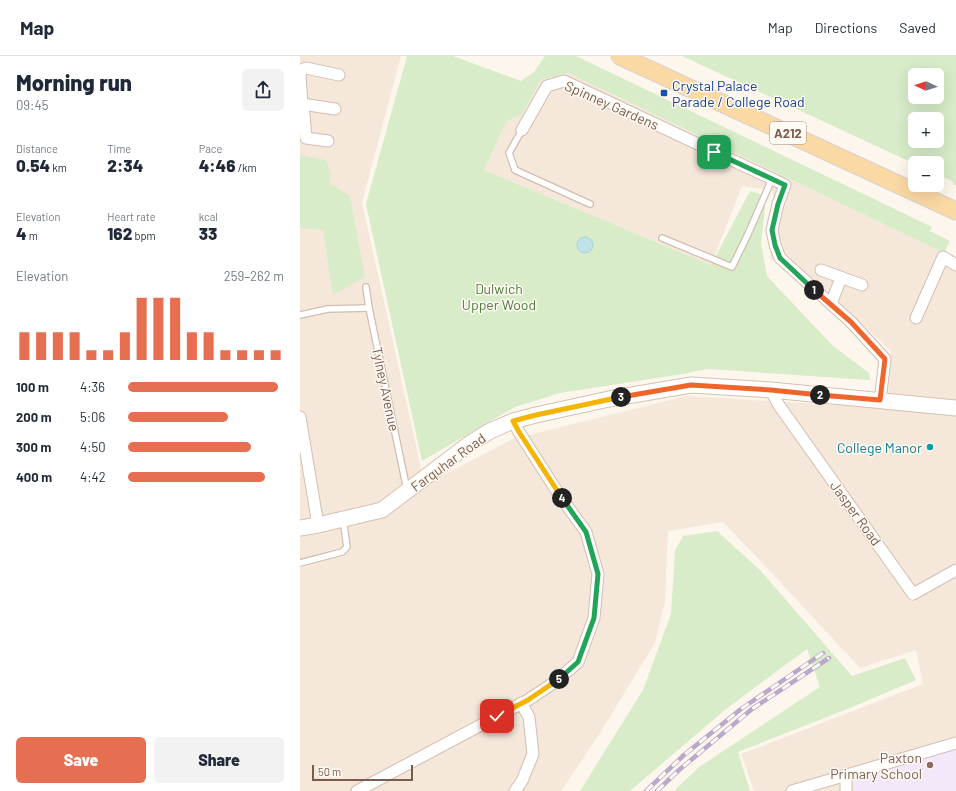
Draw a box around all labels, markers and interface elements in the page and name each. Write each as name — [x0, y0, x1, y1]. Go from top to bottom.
text: Map — [20, 16, 54, 39]
text: Map — [768, 19, 793, 36]
text: Directions — [815, 19, 877, 36]
text: Saved — [899, 19, 936, 36]
north arrow — [908, 68, 944, 104]
map controls — [908, 68, 944, 192]
text: Morning run — [16, 69, 132, 95]
button: share — [242, 69, 284, 111]
street label: Spinney Gardens — [562, 77, 662, 133]
place label: Crystal Palace Parade / College Road — [672, 77, 805, 110]
marker: Crystal Palace Parade / College Road — [659, 88, 669, 98]
text: 09:45 — [16, 97, 48, 113]
button: + — [908, 112, 944, 148]
road number: A212 — [770, 122, 806, 144]
pin — [697, 135, 731, 169]
icon: arrive — [703, 141, 725, 163]
text: Distance — [16, 142, 58, 155]
text: Time — [107, 142, 131, 155]
text: Pace — [199, 142, 222, 155]
text: 0.54 — [16, 155, 50, 175]
text: 2:34 — [107, 155, 143, 175]
text: 4:46 — [199, 155, 235, 175]
button: − — [908, 156, 944, 192]
text: km — [50, 161, 67, 174]
text: /km — [235, 161, 257, 174]
text: Elevation — [16, 210, 60, 223]
text: Heart rate — [107, 210, 156, 223]
text: kcal — [199, 210, 218, 223]
text: 4 — [16, 223, 27, 243]
text: 162 — [107, 223, 132, 243]
text: 33 — [199, 223, 217, 243]
text: m — [27, 229, 38, 242]
text: bpm — [132, 229, 156, 242]
text: Elevation — [16, 268, 68, 284]
text: 259–262 m — [224, 268, 284, 284]
park label: Dulwich Upper Wood — [462, 280, 536, 313]
pin: 1 — [804, 280, 824, 300]
text: 1 — [812, 283, 816, 296]
street label: Tylney Avenue — [369, 345, 403, 433]
text: 100 m — [16, 379, 49, 395]
text: 4:36 — [80, 379, 105, 395]
pin: 2 — [810, 385, 830, 405]
pin: 3 — [611, 387, 631, 407]
text: 2 — [817, 388, 823, 401]
text: 3 — [618, 390, 624, 403]
text: 200 m — [16, 409, 52, 425]
text: 5:06 — [80, 409, 105, 425]
street label: Farquhar Road — [407, 429, 489, 495]
text: 300 m — [16, 439, 51, 455]
text: 4:50 — [80, 439, 106, 455]
place label: College Manor — [837, 439, 922, 456]
marker: College Manor — [925, 442, 935, 452]
text: 400 m — [16, 469, 52, 485]
text: 4:42 — [80, 469, 106, 485]
street label: Jasper Road — [827, 477, 885, 549]
pin: 4 — [552, 488, 572, 508]
text: 4 — [559, 491, 565, 504]
pin: 5 — [549, 669, 569, 689]
text: 5 — [556, 672, 562, 685]
pin — [480, 699, 514, 733]
icon: check — [486, 705, 508, 727]
button: Save — [16, 737, 146, 783]
button: Share — [154, 737, 284, 783]
place label: Paxton Primary School — [830, 749, 922, 782]
marker: Paxton Primary School — [925, 760, 935, 770]
scale bar — [312, 763, 413, 782]
text: 50 m — [318, 765, 341, 778]

